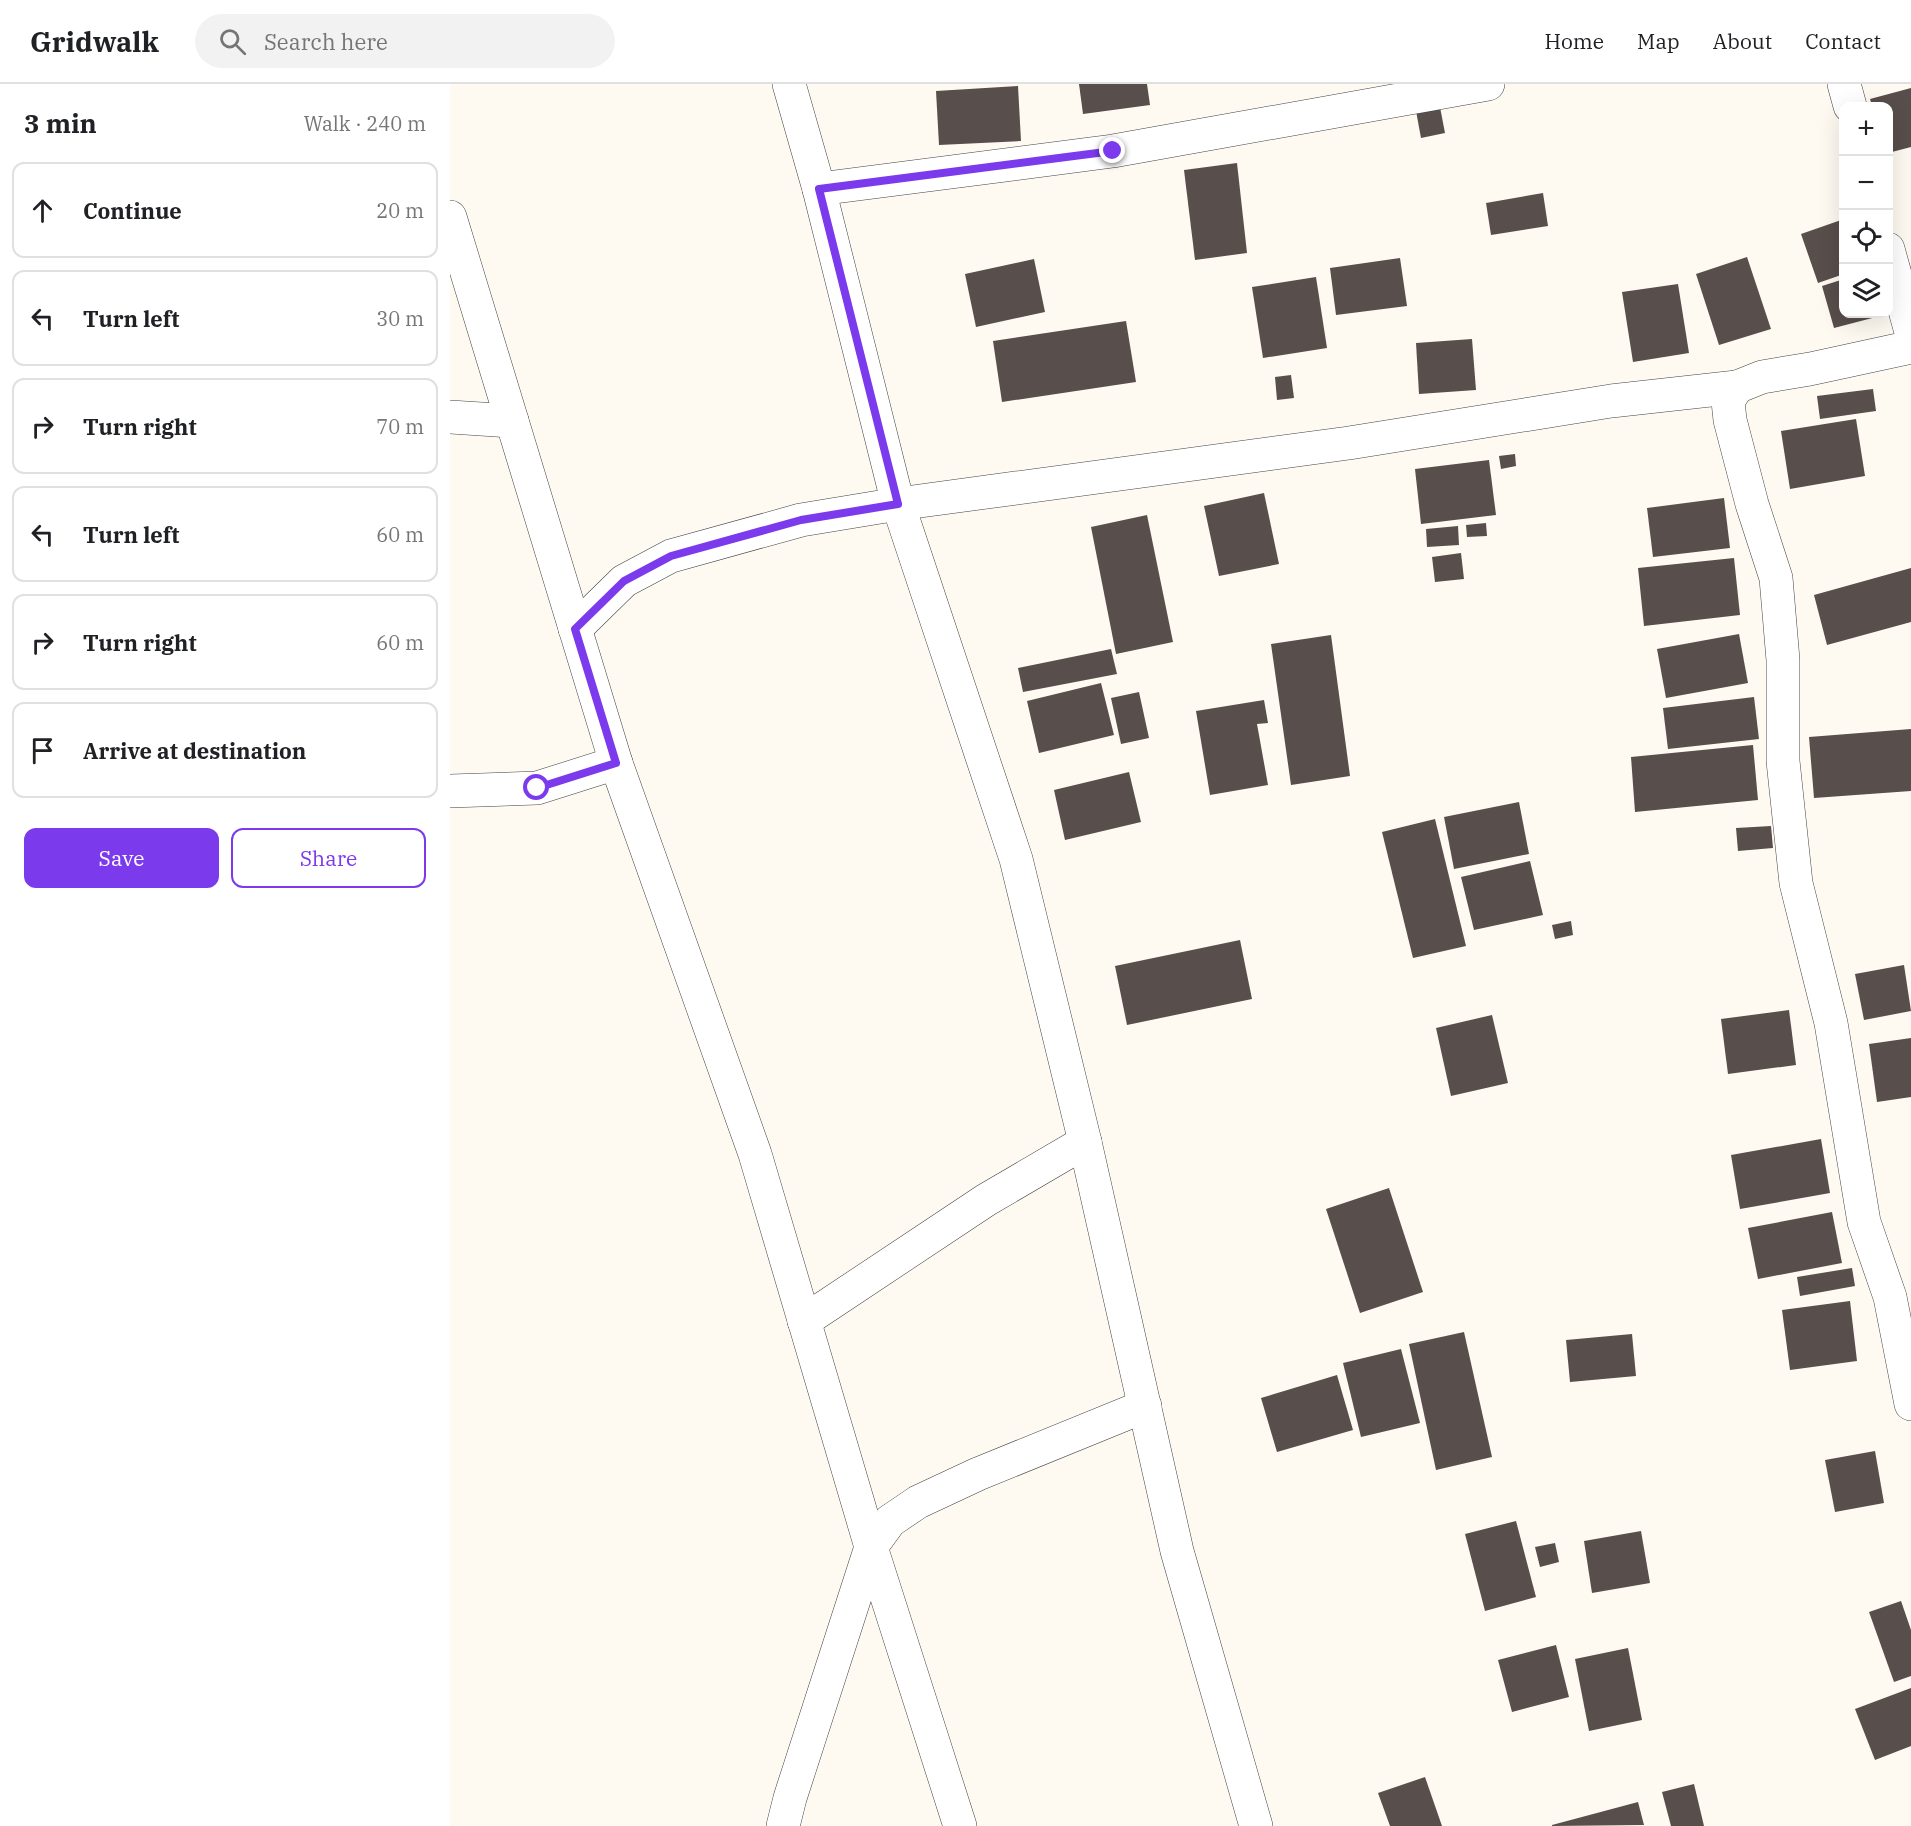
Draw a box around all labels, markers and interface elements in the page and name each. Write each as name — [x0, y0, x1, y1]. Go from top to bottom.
search box — [195, 14, 615, 68]
text: Gridwalk — [30, 23, 159, 60]
icon: search — [216, 25, 249, 58]
text: Search here — [264, 27, 388, 56]
text: Home — [1544, 27, 1604, 55]
text: Map — [1637, 27, 1680, 55]
text: About — [1713, 27, 1772, 55]
text: Contact — [1805, 27, 1881, 55]
map controls — [1839, 102, 1893, 318]
button: + — [1839, 102, 1893, 156]
text: 3 min — [24, 106, 97, 140]
text: Walk · 240 m — [304, 110, 426, 137]
route end — [1099, 137, 1125, 163]
button: − — [1839, 156, 1893, 210]
icon: ahead — [26, 194, 59, 227]
text: Continue — [83, 196, 182, 225]
text: 20 m — [376, 197, 424, 224]
button: locate — [1839, 210, 1893, 264]
button: layers — [1839, 264, 1893, 318]
icon: left — [26, 302, 59, 335]
text: Turn left — [83, 304, 179, 333]
text: 30 m — [376, 305, 424, 332]
icon: right — [26, 410, 59, 443]
text: Turn right — [83, 412, 197, 441]
text: 70 m — [376, 413, 424, 440]
icon: left — [26, 518, 59, 551]
text: Turn left — [83, 520, 179, 549]
text: 60 m — [376, 521, 424, 548]
icon: right — [26, 626, 59, 659]
text: Turn right — [83, 628, 197, 657]
text: 60 m — [376, 629, 424, 656]
icon: arrive — [26, 734, 59, 767]
text: Arrive at destination — [83, 736, 306, 765]
route start — [523, 774, 549, 800]
button: Save — [24, 828, 219, 888]
button: Share — [231, 828, 426, 888]

